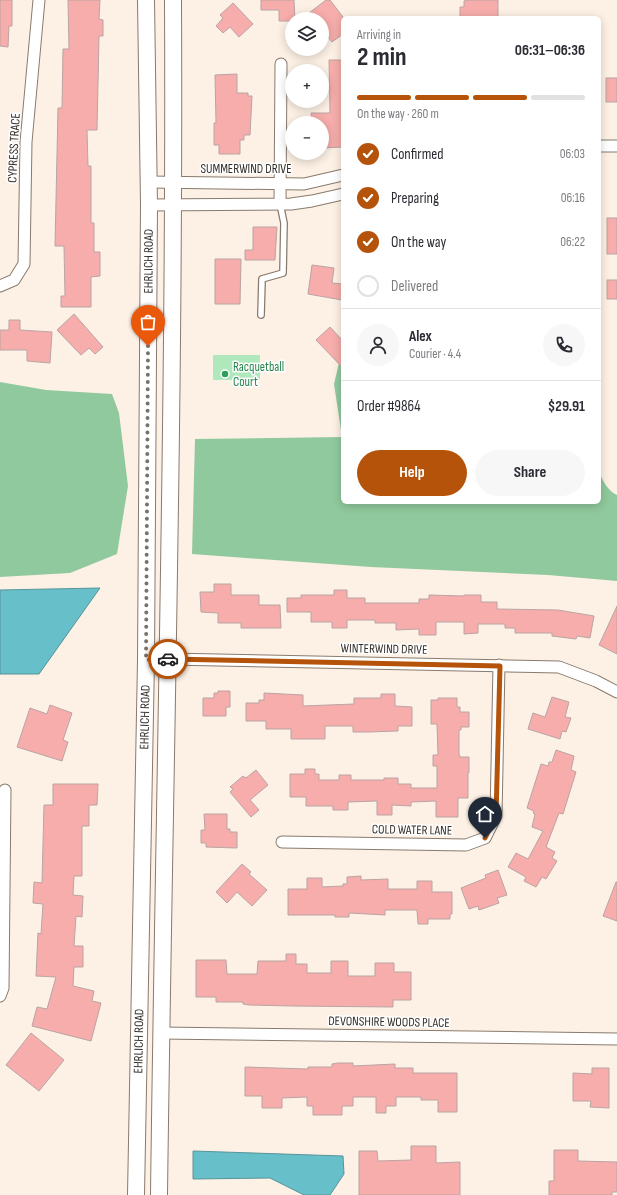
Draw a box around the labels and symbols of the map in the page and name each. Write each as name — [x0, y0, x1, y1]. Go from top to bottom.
street label: CYPRESS TRACE — [4, 113, 24, 183]
street label: SUMMERWIND DRIVE — [200, 161, 292, 177]
street label: EHRLICH ROAD — [140, 229, 157, 294]
pin — [131, 305, 165, 346]
place label: Racquetball Court — [233, 359, 284, 390]
marker: Racquetball Court — [220, 369, 230, 379]
courier — [148, 639, 188, 679]
street label: WINTERWIND DRIVE — [341, 640, 427, 658]
street label: EHRLICH ROAD — [136, 685, 154, 750]
pin — [468, 797, 502, 838]
street label: COLD WATER LANE — [372, 821, 452, 839]
street label: EHRLICH ROAD — [130, 1009, 147, 1074]
street label: DEVONSHIRE WOODS PLACE — [328, 1013, 450, 1031]

